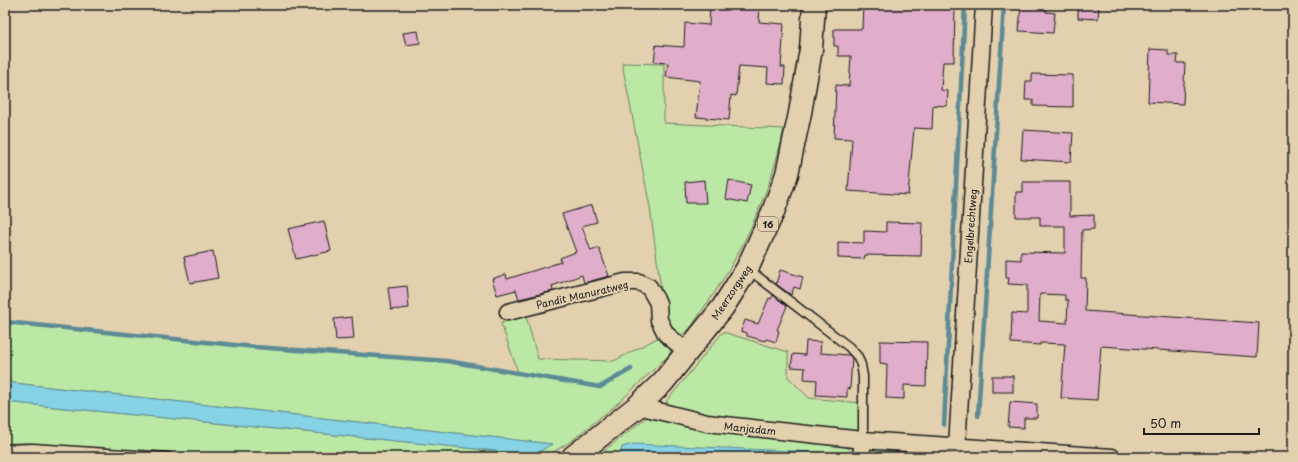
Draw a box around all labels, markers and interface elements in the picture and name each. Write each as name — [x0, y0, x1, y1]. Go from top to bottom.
street label: Engelbrechtweg — [960, 188, 980, 264]
road number: 16 — [758, 217, 778, 231]
street label: Meerzorgweg — [707, 262, 755, 322]
street label: Pandit Manuratweg — [534, 276, 630, 312]
scale bar — [1144, 410, 1259, 436]
text: 50 m — [1150, 414, 1181, 432]
street label: Manjadam — [723, 418, 777, 438]

